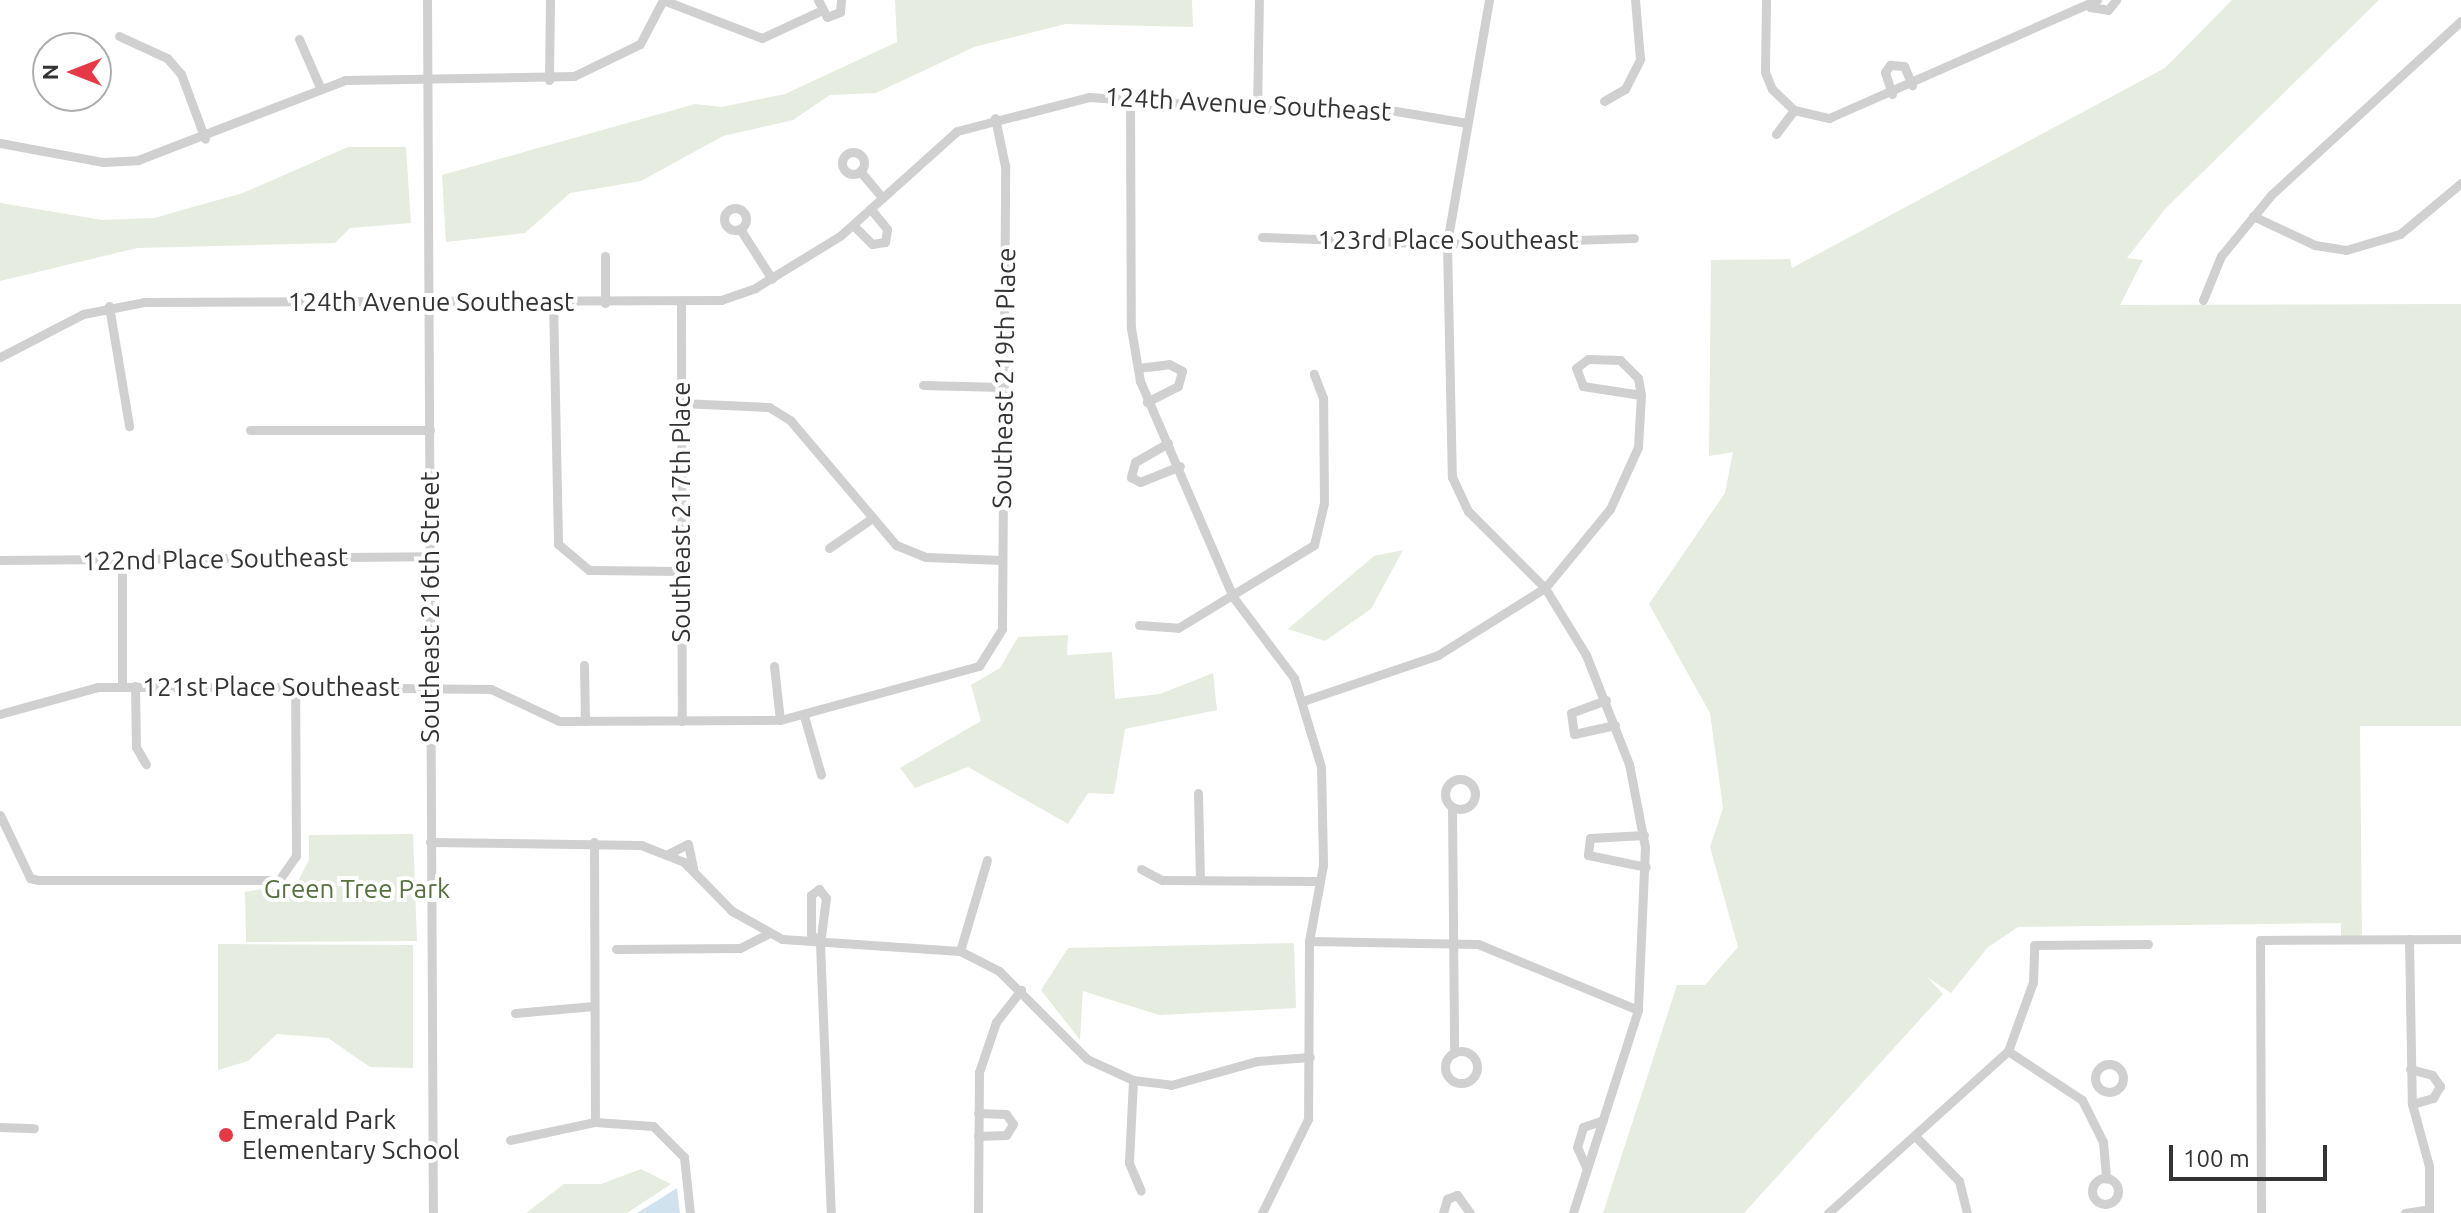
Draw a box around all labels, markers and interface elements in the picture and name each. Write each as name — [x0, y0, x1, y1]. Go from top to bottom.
north arrow — [32, 32, 112, 112]
text: N — [37, 64, 62, 80]
street label: 124th Avenue Southeast — [1104, 81, 1392, 127]
street label: 123rd Place Southeast — [1317, 224, 1579, 256]
street label: Southeast 219th Place — [986, 247, 1022, 509]
street label: 124th Avenue Southeast — [288, 286, 574, 318]
street label: Southeast 217th Place — [665, 381, 697, 643]
street label: Southeast 216th Street — [414, 471, 446, 743]
street label: 122nd Place Southeast — [82, 541, 348, 577]
street label: 121st Place Southeast — [142, 671, 400, 703]
park label: Green Tree Park — [264, 873, 450, 905]
place label: Emerald Park Elementary School — [242, 1104, 460, 1166]
marker: Emerald Park Elementary School — [217, 1126, 235, 1144]
scale bar — [2173, 1129, 2331, 1179]
text: 100 m — [2183, 1145, 2250, 1172]

